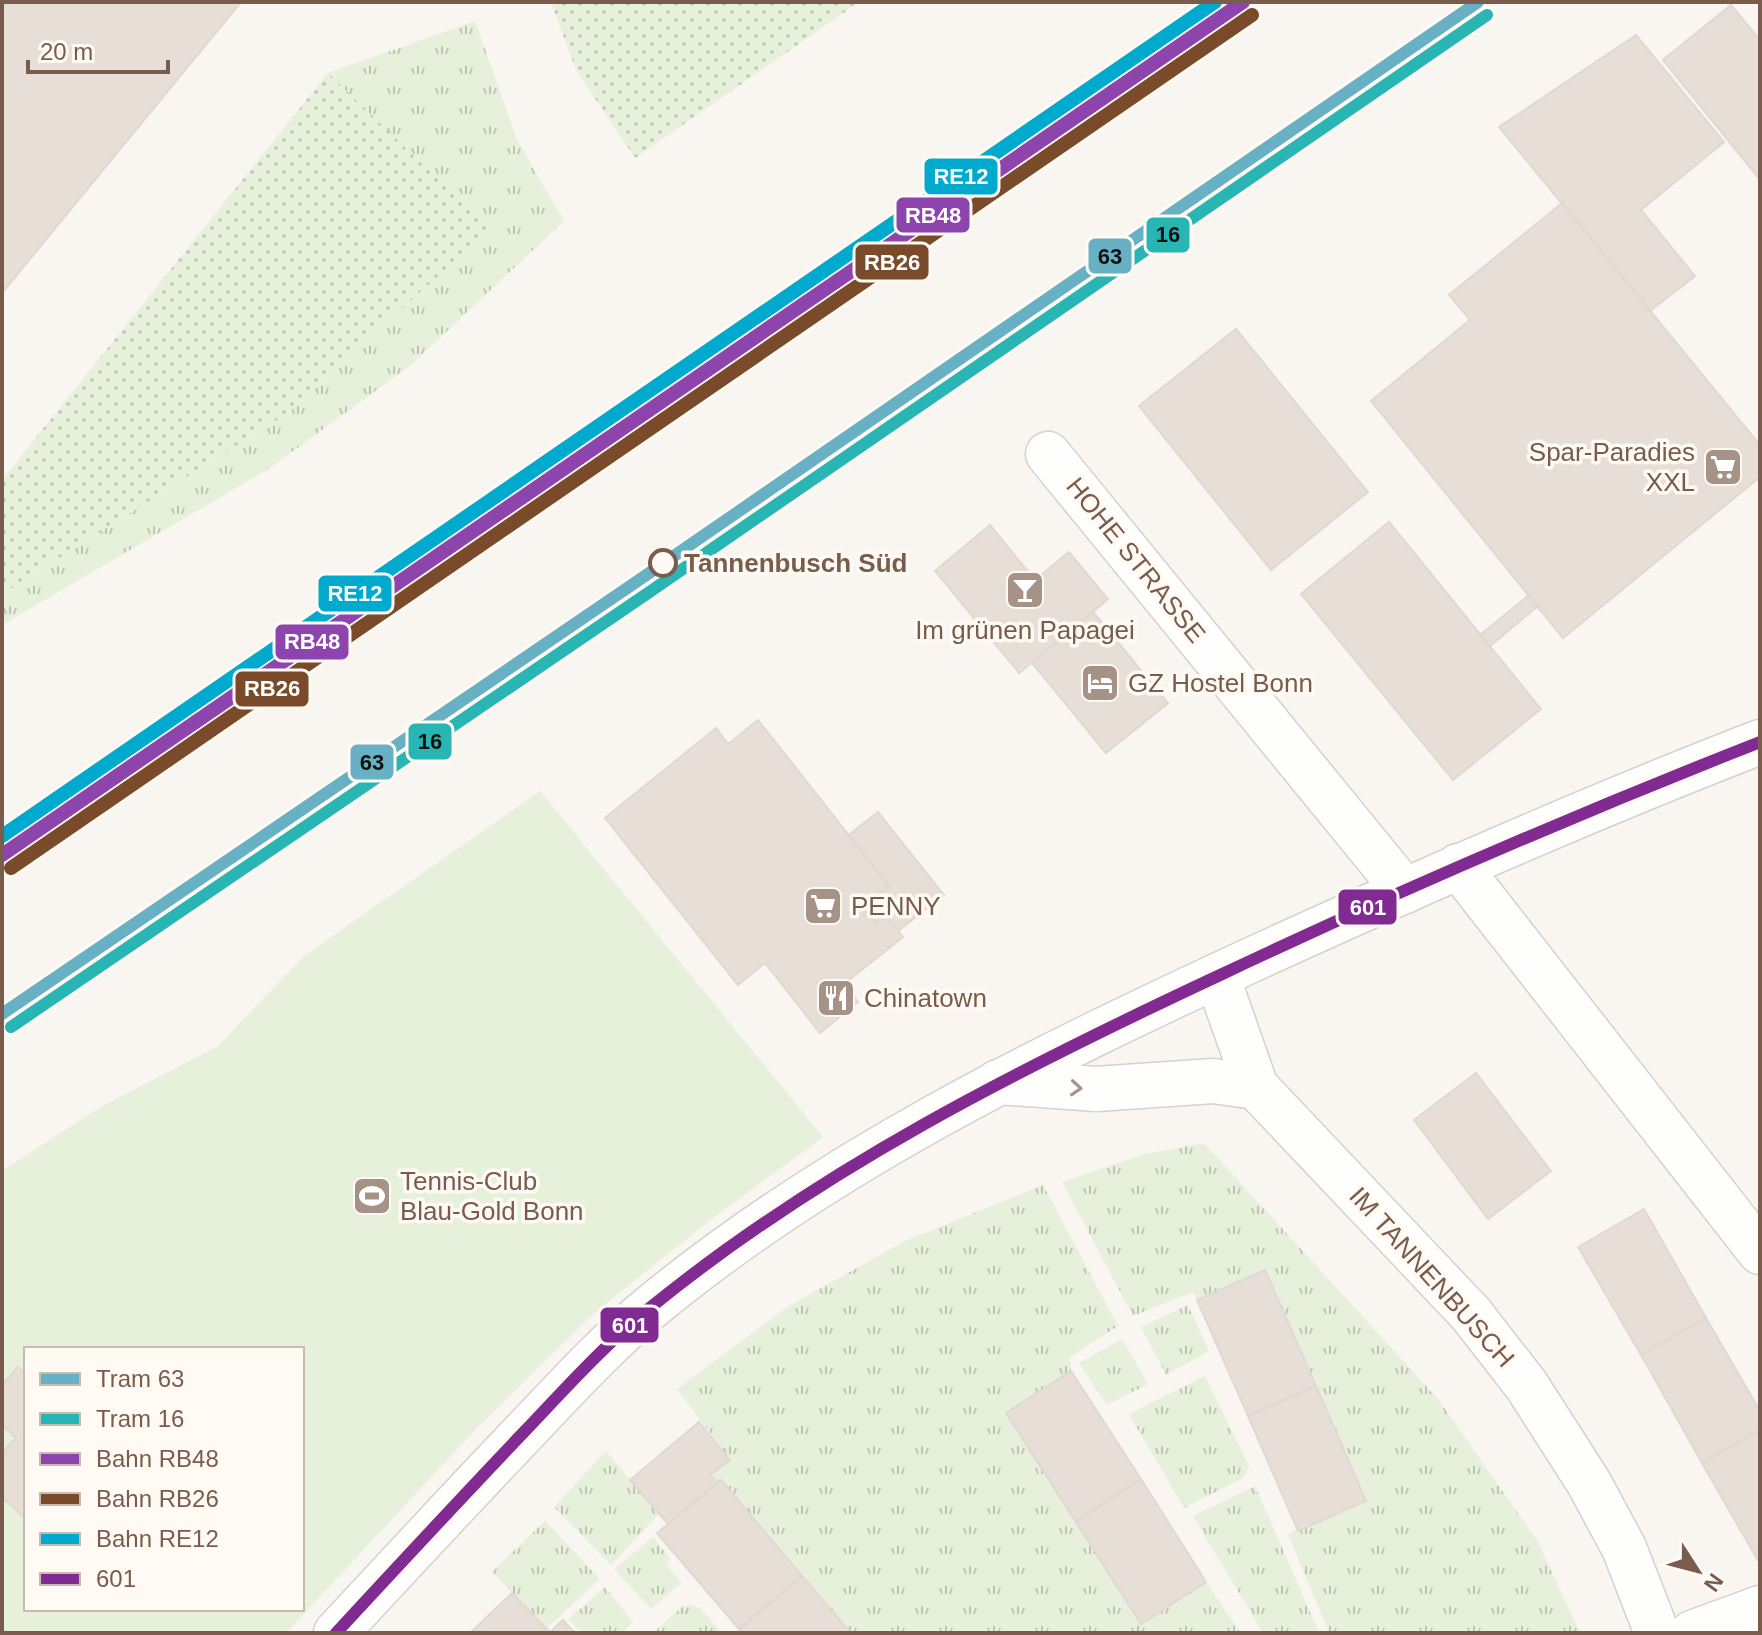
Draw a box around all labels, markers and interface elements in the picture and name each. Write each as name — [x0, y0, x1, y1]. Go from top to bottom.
scale bar — [28, 24, 168, 74]
text: 20 m — [40, 38, 93, 65]
line badge: RE12 — [923, 157, 999, 196]
text: RE12 — [933, 164, 989, 189]
line badge: RB48 — [895, 196, 971, 234]
text: RB48 — [905, 203, 961, 228]
line badge: 16 — [1145, 216, 1191, 254]
text: 16 — [1156, 222, 1180, 247]
line badge: 63 — [1087, 237, 1133, 275]
line badge: RB26 — [854, 243, 930, 281]
text: 63 — [1098, 244, 1122, 269]
text: RB26 — [864, 250, 920, 275]
place label: Spar-Paradies XXL — [1529, 437, 1695, 497]
supermarket icon: Spar-Paradies XXL — [1702, 446, 1744, 488]
street label: HOHE STRASSE — [1060, 471, 1212, 649]
place label: Tannenbusch Süd — [684, 548, 907, 578]
marker: Tannenbusch Süd — [649, 549, 677, 577]
bar icon: Im grünen Papagei — [1004, 569, 1046, 611]
line badge: RE12 — [317, 574, 393, 613]
text: RE12 — [327, 581, 383, 606]
place label: Im grünen Papagei — [915, 615, 1135, 645]
line badge: RB48 — [274, 623, 350, 661]
text: RB48 — [284, 629, 340, 654]
hotel icon: GZ Hostel Bonn — [1079, 662, 1121, 704]
place label: GZ Hostel Bonn — [1128, 668, 1313, 698]
line badge: RB26 — [234, 670, 310, 708]
text: RB26 — [244, 676, 300, 701]
line badge: 16 — [407, 722, 453, 761]
text: 16 — [418, 729, 442, 754]
line badge: 63 — [349, 743, 395, 781]
text: 63 — [360, 750, 384, 775]
supermarket icon: PENNY — [802, 885, 844, 927]
line badge: 601 — [1337, 888, 1398, 926]
place label: PENNY — [851, 891, 941, 921]
text: 601 — [1350, 895, 1386, 920]
restaurant icon: Chinatown — [815, 977, 857, 1019]
place label: Chinatown — [864, 983, 987, 1013]
one-way arrow — [1070, 1079, 1083, 1096]
place label: Tennis-Club Blau-Gold Bonn — [400, 1166, 584, 1226]
sports icon: Tennis-Club Blau-Gold Bonn — [351, 1175, 393, 1217]
street label: IM TANNENBUSCH — [1343, 1181, 1521, 1373]
line badge: 601 — [599, 1306, 660, 1344]
text: 601 — [612, 1313, 648, 1338]
legend — [24, 1347, 304, 1611]
text: Tram 63 — [96, 1365, 184, 1392]
text: Tram 16 — [96, 1405, 184, 1432]
text: Bahn RB48 — [96, 1445, 219, 1472]
text: Bahn RB26 — [96, 1485, 219, 1512]
text: Bahn RE12 — [96, 1525, 219, 1552]
north arrow — [1658, 1531, 1738, 1611]
text: 601 — [96, 1565, 136, 1592]
text: N — [1699, 1569, 1729, 1596]

